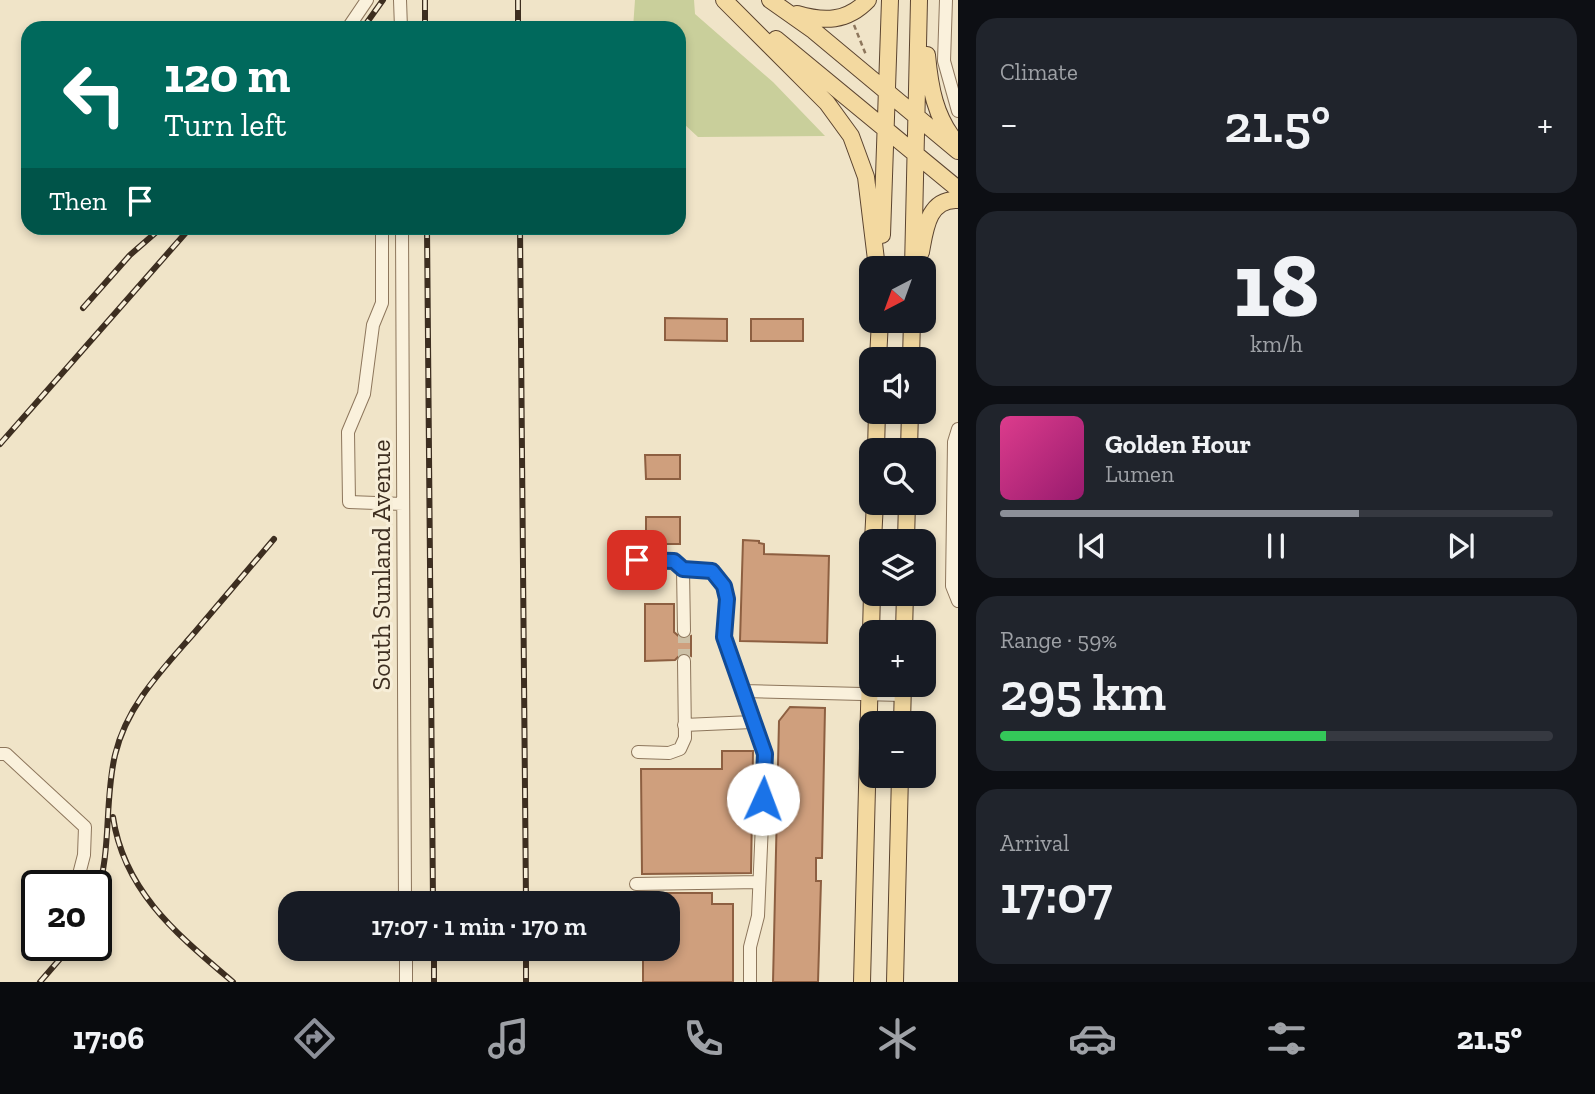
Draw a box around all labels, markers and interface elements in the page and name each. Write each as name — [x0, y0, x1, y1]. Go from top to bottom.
text: 120 m — [164, 46, 290, 105]
icon: left — [49, 49, 140, 140]
text: Climate — [1000, 58, 1078, 86]
text: 21.5° — [1224, 93, 1330, 155]
text: − — [1000, 101, 1018, 147]
text: + — [1537, 101, 1553, 147]
text: Turn left — [164, 106, 286, 144]
icon: arrive — [121, 182, 159, 220]
text: Then — [49, 185, 107, 217]
text: 18 — [1234, 230, 1319, 339]
north arrow — [859, 256, 936, 332]
map controls — [859, 256, 936, 788]
text: km/h — [1250, 330, 1303, 358]
button: sound — [859, 347, 936, 424]
text: Golden Hour — [1105, 428, 1251, 460]
button: search — [859, 438, 936, 515]
street label: South Sunland Avenue — [365, 439, 397, 691]
text: Lumen — [1105, 460, 1174, 488]
icon: previous — [1073, 527, 1111, 565]
icon: pause — [1257, 527, 1295, 565]
icon: next — [1442, 527, 1480, 565]
button: layers — [859, 529, 936, 606]
pin — [607, 530, 667, 590]
icon: arrive — [618, 541, 656, 579]
button: + — [859, 620, 936, 697]
text: Range · 59% — [1000, 626, 1117, 654]
text: 295 km — [1000, 661, 1166, 723]
button: − — [859, 711, 936, 788]
position arrow — [726, 762, 800, 836]
text: Arrival — [1000, 829, 1069, 857]
text: 17:07 — [1000, 864, 1113, 926]
speed limit sign: 20 — [21, 870, 112, 961]
text: 17:07 · 1 min · 170 m — [371, 910, 587, 942]
icon: directions — [290, 1014, 339, 1063]
icon: music — [484, 1014, 533, 1063]
icon: phone — [679, 1014, 728, 1063]
icon: climate — [873, 1014, 922, 1063]
icon: car — [1068, 1014, 1117, 1063]
icon: filters — [1262, 1014, 1311, 1063]
text: 17:06 — [73, 1019, 144, 1057]
text: 21.5° — [1456, 1019, 1522, 1057]

